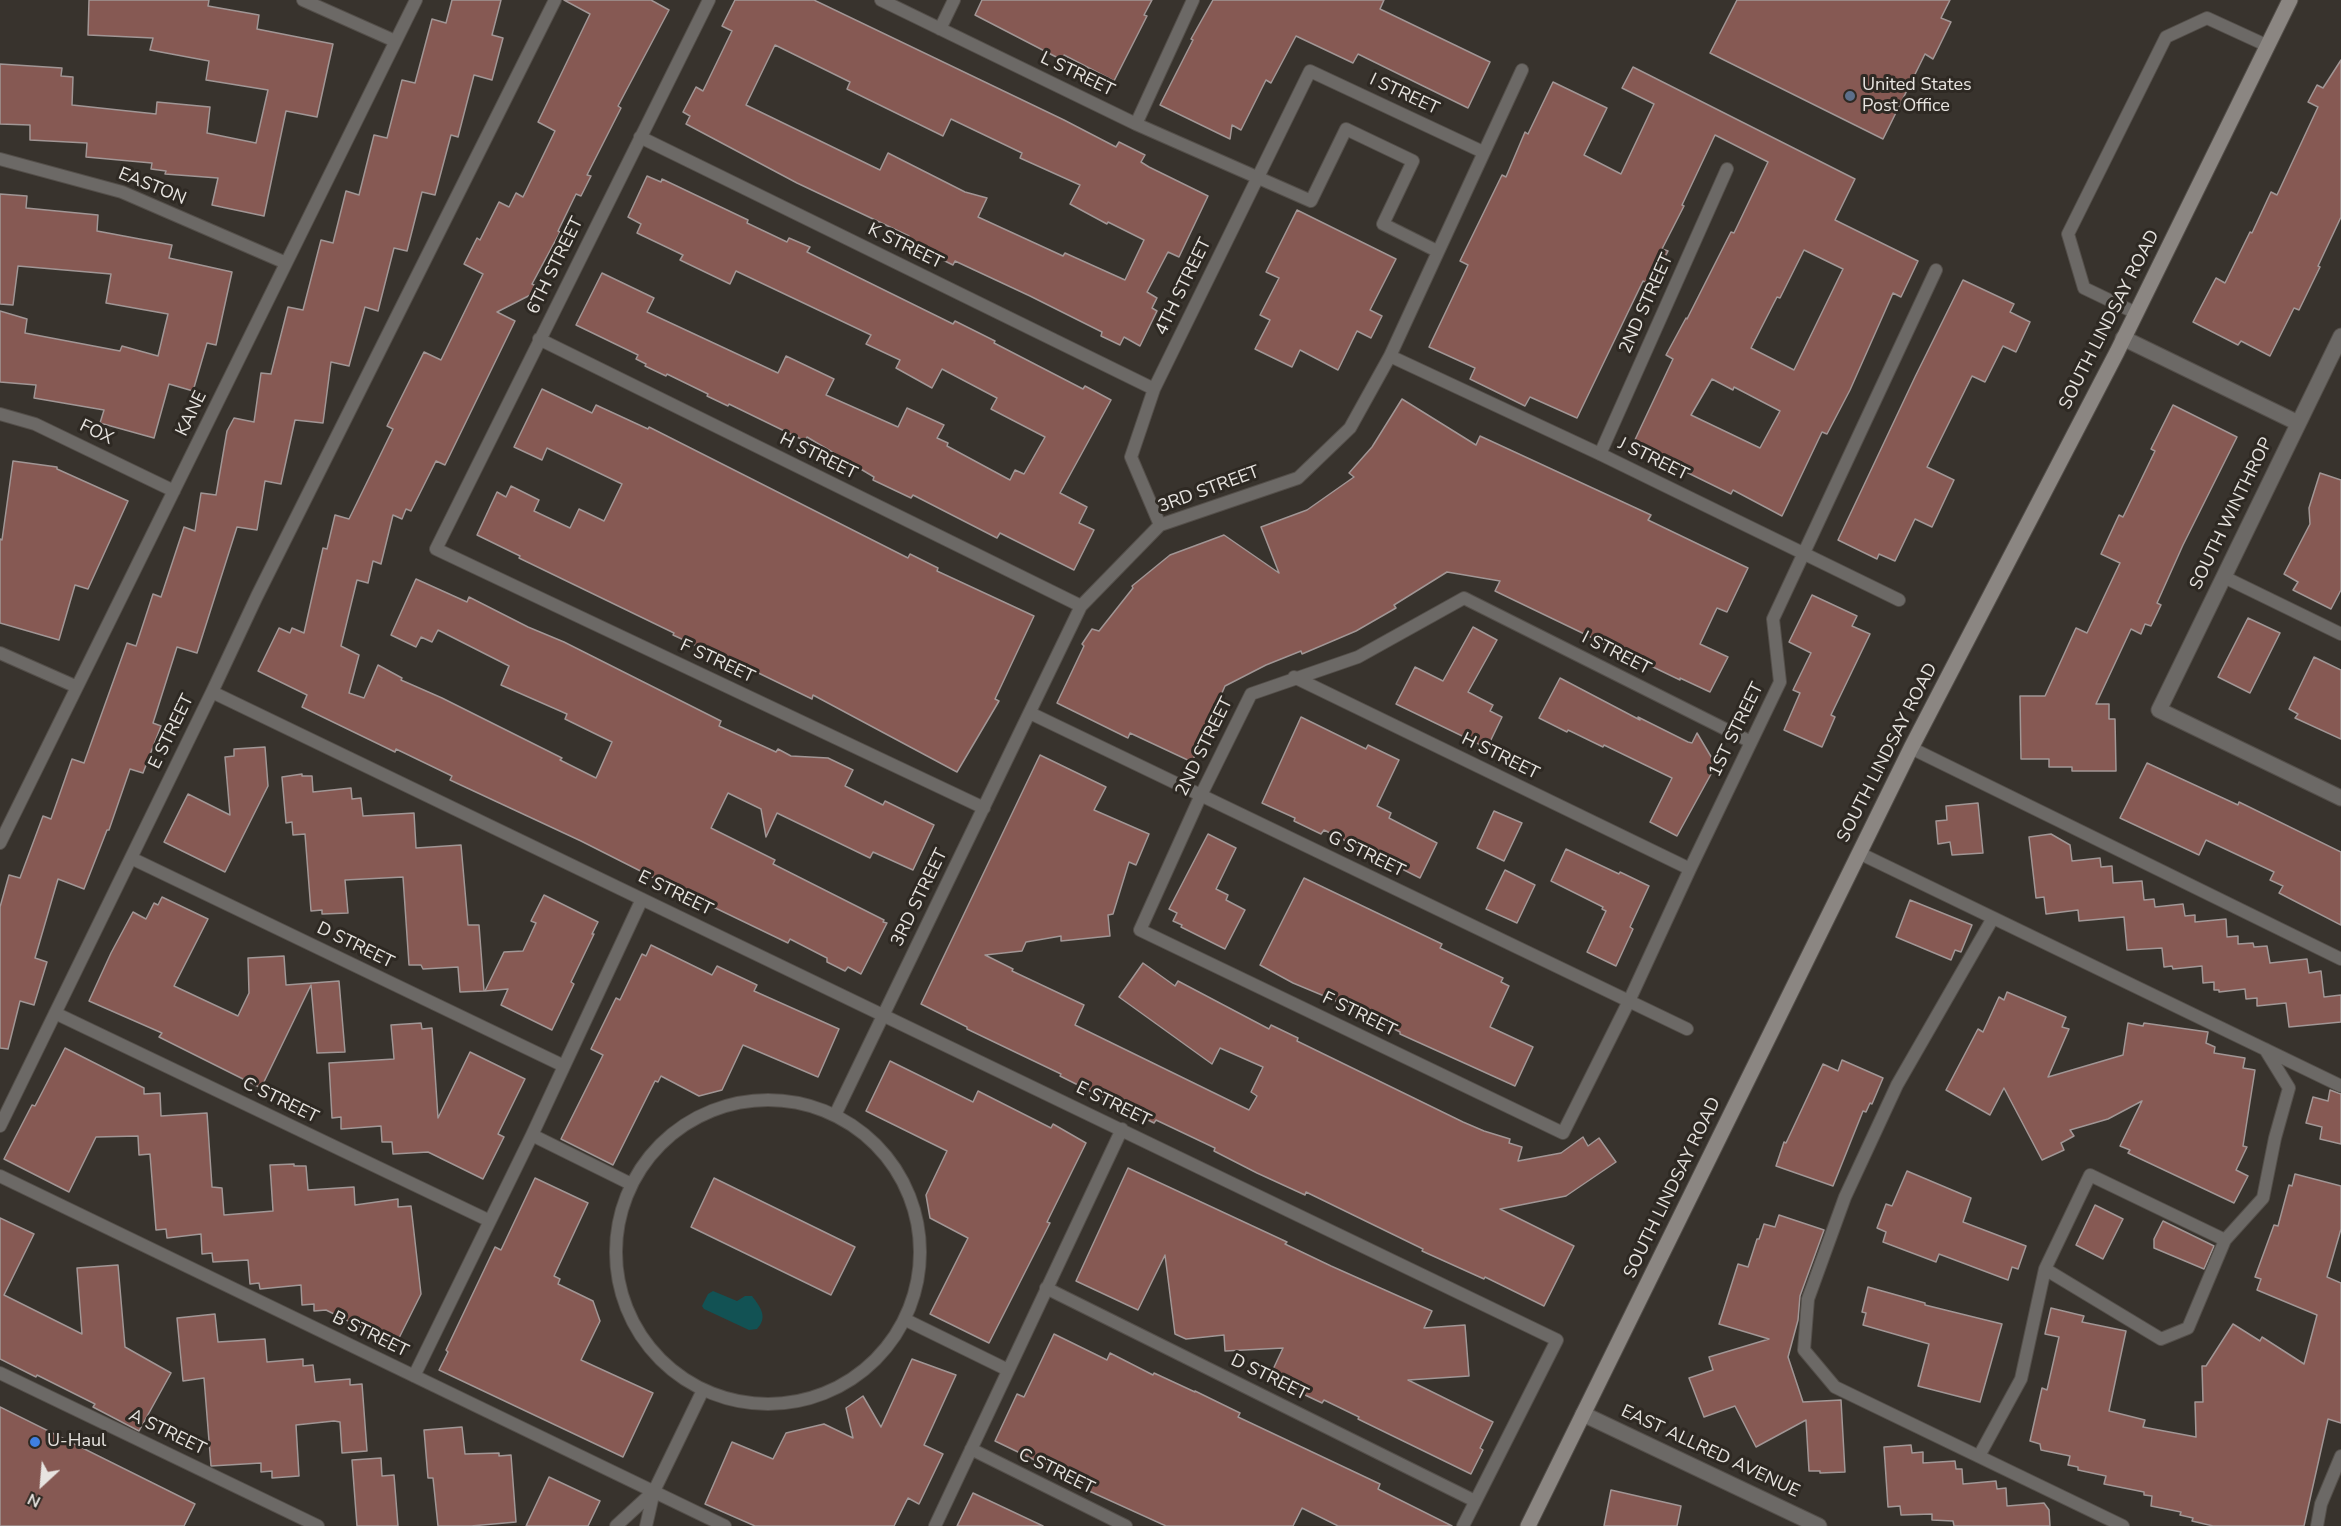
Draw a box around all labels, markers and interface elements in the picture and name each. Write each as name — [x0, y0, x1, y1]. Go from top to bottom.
street label: L STREET — [1036, 48, 1118, 102]
street label: I STREET — [1366, 69, 1442, 121]
place label: United States Post Office — [1862, 75, 1972, 118]
marker: United States Post Office — [1843, 89, 1857, 103]
street label: EASTON — [115, 164, 189, 210]
street label: 6TH STREET — [523, 214, 589, 318]
street label: K STREET — [864, 220, 946, 274]
street label: SOUTH LINDSAY ROAD — [2055, 227, 2165, 413]
street label: 4TH STREET — [1151, 235, 1217, 339]
street label: 2ND STREET — [1615, 251, 1679, 357]
street label: KANE — [172, 388, 212, 440]
street label: FOX — [76, 416, 116, 450]
street label: H STREET — [776, 429, 860, 485]
street label: J STREET — [1614, 434, 1692, 486]
street label: SOUTH WINTHROP — [2186, 434, 2278, 594]
street label: 3RD STREET — [1155, 462, 1263, 518]
street label: I STREET — [1578, 627, 1654, 681]
street label: F STREET — [676, 635, 758, 689]
street label: SOUTH LINDSAY ROAD — [1833, 660, 1943, 846]
street label: 1ST STREET — [1705, 679, 1769, 781]
street label: E STREET — [145, 691, 199, 773]
street label: 2ND STREET — [1172, 694, 1238, 800]
street label: H STREET — [1458, 729, 1542, 785]
street label: G STREET — [1324, 827, 1408, 883]
street label: 3RD STREET — [887, 846, 953, 950]
street label: E STREET — [634, 867, 716, 921]
street label: D STREET — [313, 918, 397, 974]
street label: F STREET — [1318, 988, 1400, 1042]
street label: C STREET — [238, 1073, 322, 1129]
street label: E STREET — [1072, 1078, 1154, 1132]
street label: SOUTH LINDSAY ROAD — [1620, 1094, 1726, 1282]
street label: B STREET — [328, 1307, 412, 1363]
street label: D STREET — [1227, 1350, 1311, 1406]
street label: EAST ALLRED AVENUE — [1617, 1401, 1803, 1503]
street label: A STREET — [125, 1405, 209, 1461]
place label: U-Haul — [47, 1431, 106, 1453]
marker: U-Haul — [28, 1435, 42, 1449]
street label: C STREET — [1014, 1444, 1098, 1500]
north arrow — [12, 1454, 72, 1514]
text: N — [24, 1488, 44, 1513]

